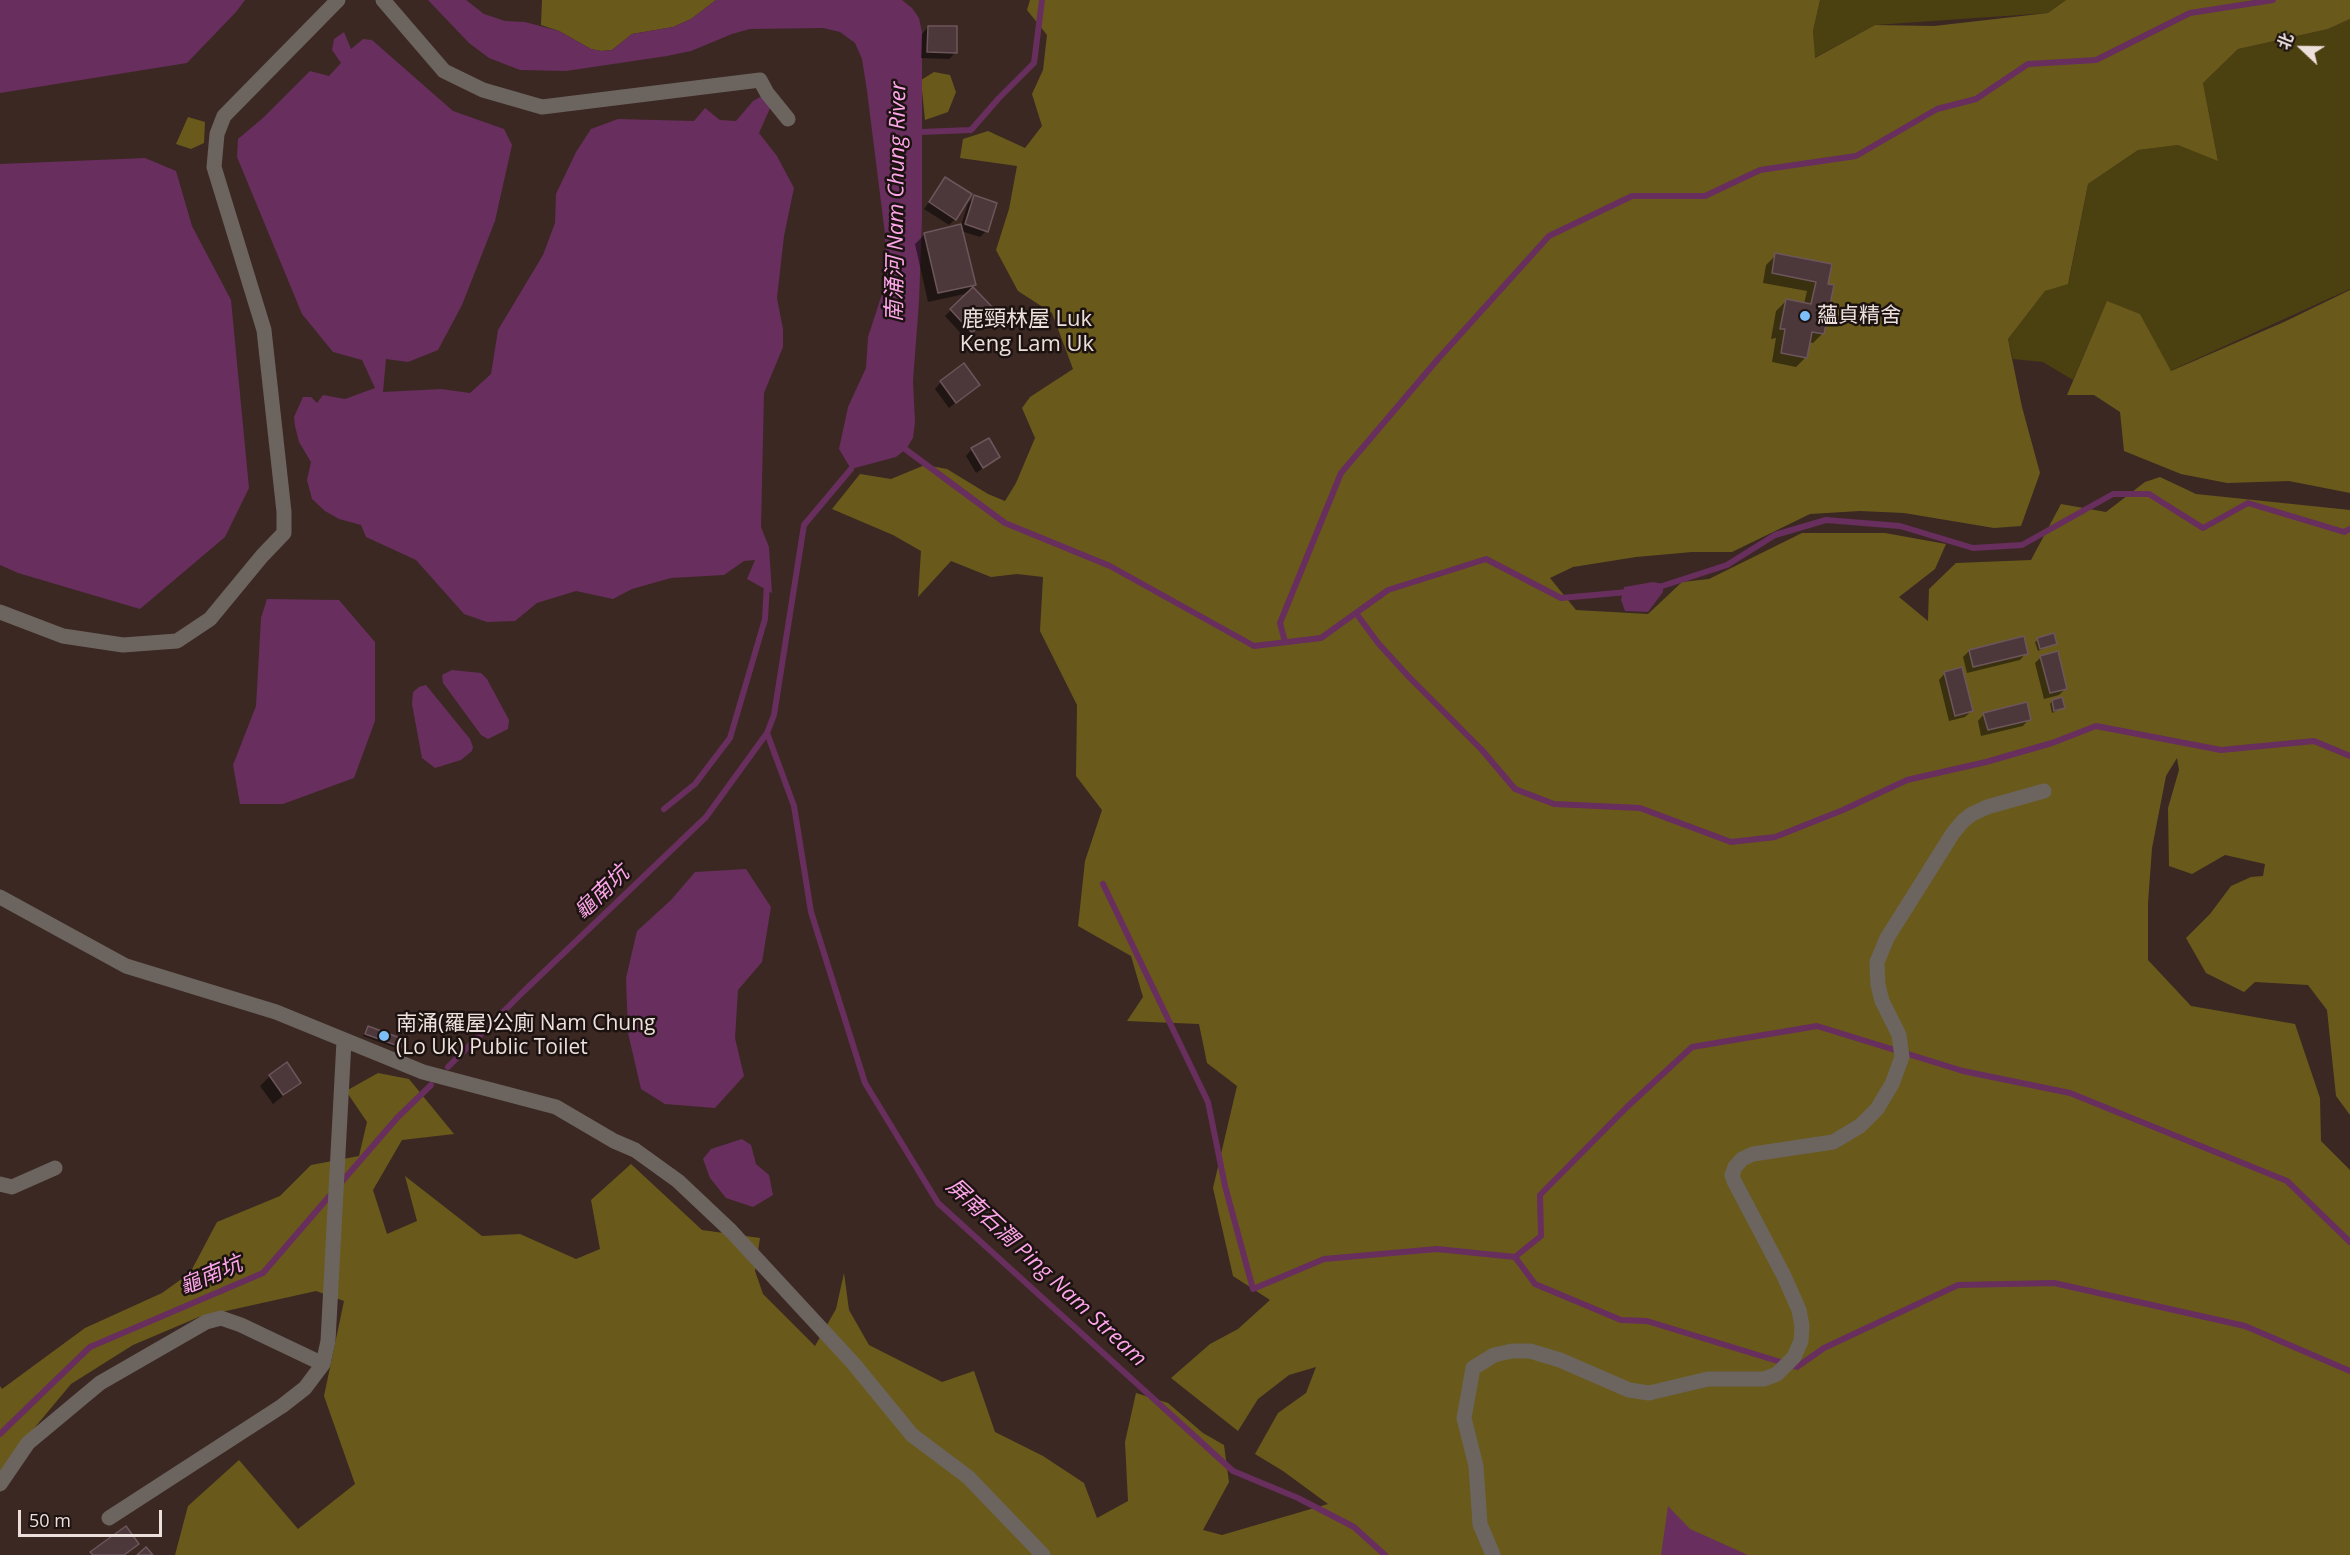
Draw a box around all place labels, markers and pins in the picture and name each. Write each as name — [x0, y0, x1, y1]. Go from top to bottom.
place label: 蘊貞精舍 — [1817, 303, 1901, 329]
marker: 蘊貞精舍 — [1798, 309, 1812, 323]
place label: 南涌(羅屋)公廁 Nam Chung (Lo Uk) Public Toilet — [396, 1011, 655, 1061]
marker: 南涌(羅屋)公廁 Nam Chung (Lo Uk) Public Toilet — [377, 1029, 391, 1043]

